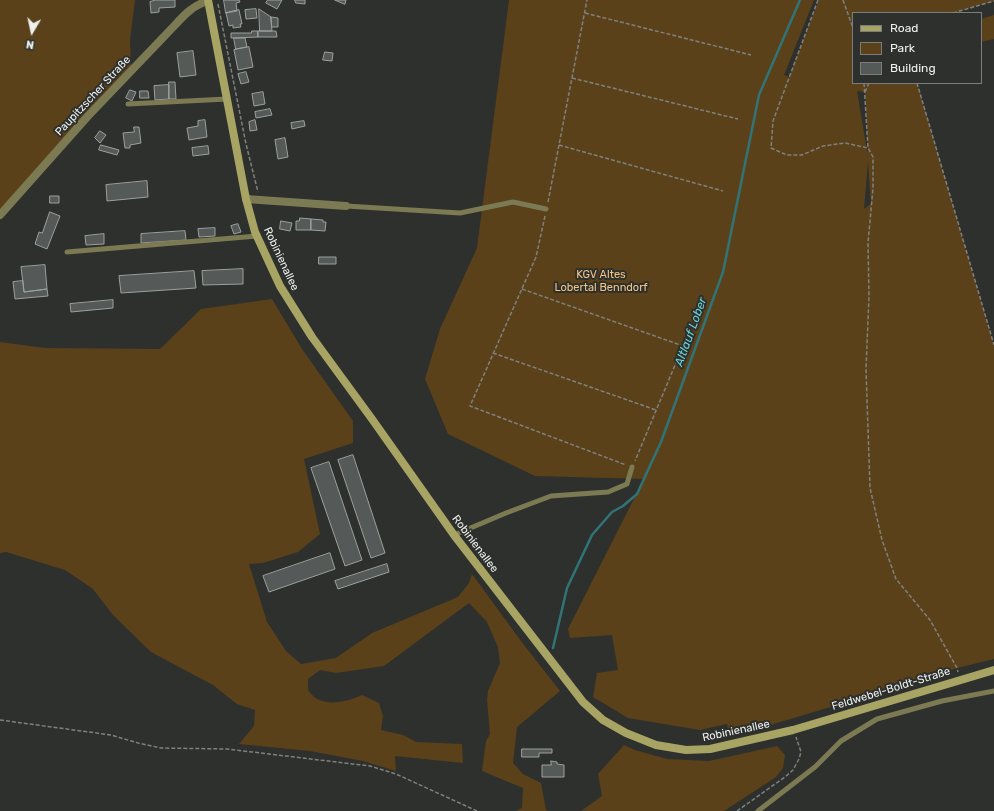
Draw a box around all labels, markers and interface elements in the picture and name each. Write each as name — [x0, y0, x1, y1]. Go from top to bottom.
north arrow — [12, 12, 52, 52]
legend — [852, 12, 982, 84]
text: Road — [890, 21, 918, 35]
text: N — [25, 37, 35, 51]
text: Park — [890, 41, 915, 55]
street label: Paupitzscher Straße — [53, 53, 133, 139]
text: Building — [890, 61, 936, 75]
street label: Robinienallee — [261, 225, 301, 293]
park label: KGV Altes Lobertal Benndorf — [554, 268, 648, 294]
water label: Altlauf Lober — [672, 296, 710, 368]
street label: Robinienallee — [449, 513, 501, 575]
street label: Feldwebel-Boldt-Straße — [830, 665, 952, 713]
street label: Robinienallee — [701, 717, 771, 745]

